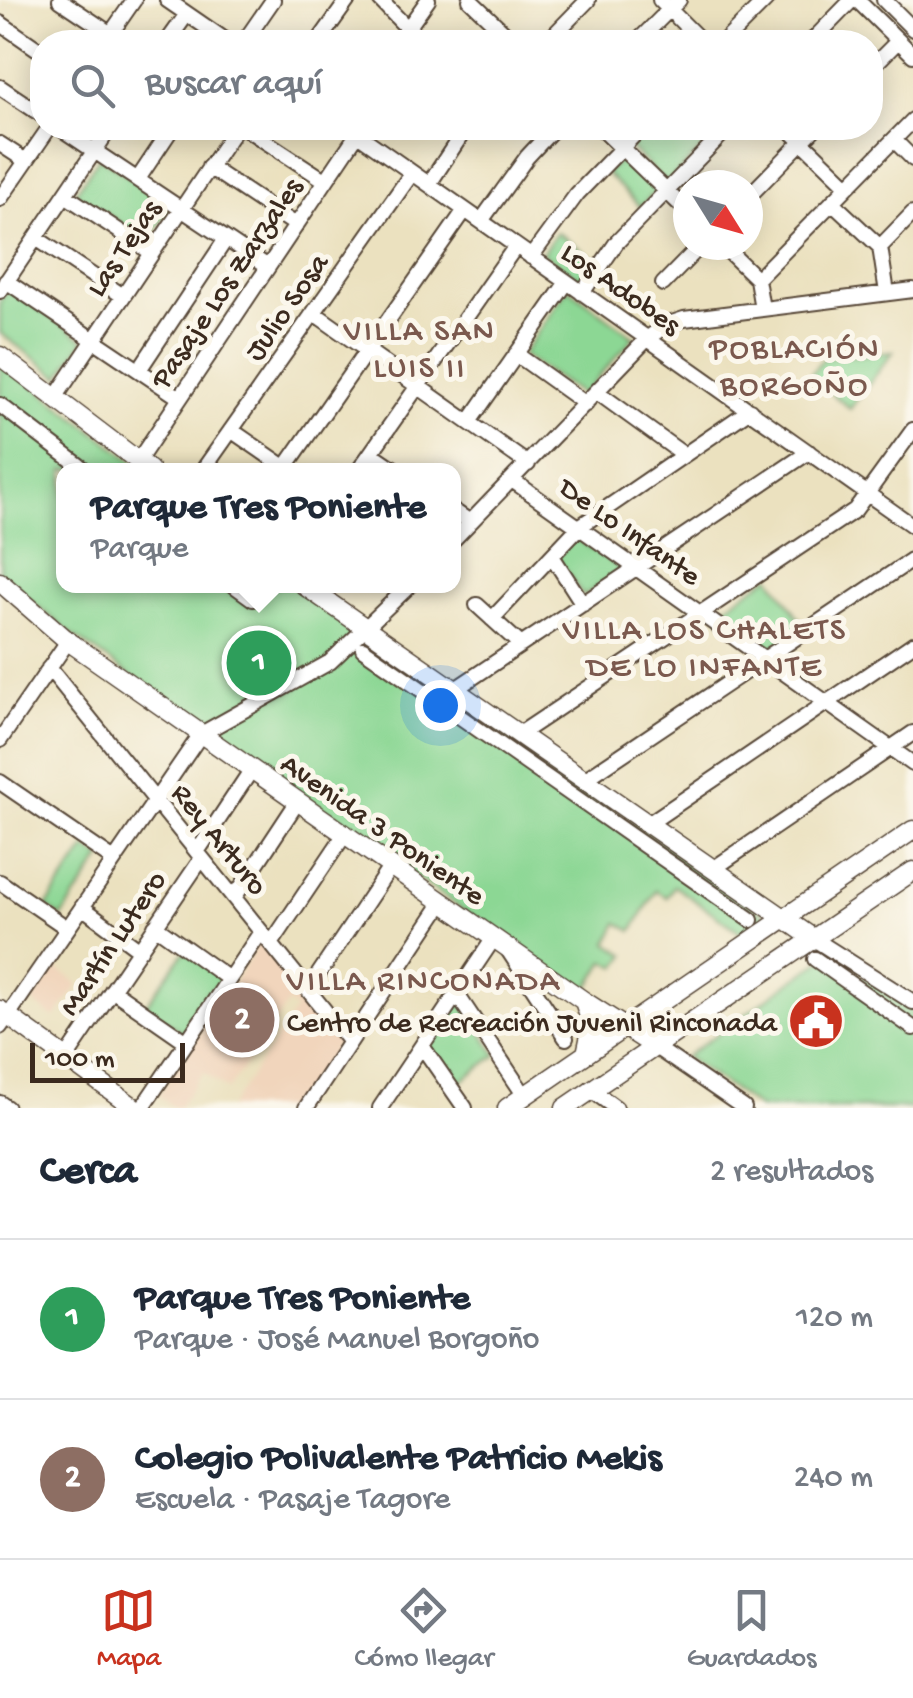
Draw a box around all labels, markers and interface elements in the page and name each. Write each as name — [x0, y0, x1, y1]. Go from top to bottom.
search box — [30, 30, 883, 140]
icon: search — [65, 58, 120, 113]
text: Buscar aquí — [145, 63, 323, 107]
north arrow — [673, 170, 763, 260]
street label: Pasaje Los Zarzales — [145, 172, 313, 397]
street label: Las Tejas — [81, 194, 171, 305]
street label: Los Adobes — [553, 237, 687, 345]
street label: Julio Sosa — [239, 247, 339, 369]
district label: VILLA SAN LUIS II — [343, 314, 496, 389]
district label: POBLACIÓN BORGOÑO — [708, 332, 881, 407]
popup — [56, 463, 461, 593]
street label: De Lo Infante — [549, 471, 706, 596]
text: Parque Tres Poniente — [91, 487, 426, 531]
text: Parque — [91, 531, 188, 569]
district label: VILLA LOS CHALETS DE LO INFANTE — [562, 613, 847, 688]
pin: 1 — [226, 626, 292, 700]
your location — [415, 680, 466, 731]
street label: Avenida 3 Poniente — [272, 748, 491, 916]
street label: Rey Arturo — [162, 778, 273, 904]
street label: Martín Lutero — [53, 865, 176, 1024]
district label: VILLA RINCONADA — [286, 964, 561, 1002]
pin: 2 — [210, 982, 274, 1058]
public building icon: Centro de Recreación Juvenil Rinconada — [786, 991, 846, 1051]
place label: Centro de Recreación Juvenil Rinconada — [287, 1008, 778, 1043]
scale bar — [30, 1038, 185, 1082]
text: 100 m — [45, 1044, 115, 1077]
text: Cerca — [40, 1149, 137, 1198]
text: 2 resultados — [710, 1154, 873, 1192]
text: Parque Tres Poniente — [135, 1278, 470, 1322]
text: 1 — [66, 1300, 79, 1338]
text: 120 m — [796, 1300, 873, 1338]
text: Parque · José Manuel Borgoño — [135, 1322, 539, 1360]
text: Colegio Polivalente Patricio Mekis — [135, 1438, 661, 1482]
text: 2 — [65, 1460, 80, 1498]
text: 240 m — [794, 1460, 873, 1498]
text: Escuela · Pasaje Tagore — [135, 1482, 450, 1520]
tab: Mapa — [97, 1583, 161, 1676]
tab: Cómo llegar — [354, 1583, 493, 1676]
tab: Guardados — [687, 1583, 816, 1676]

